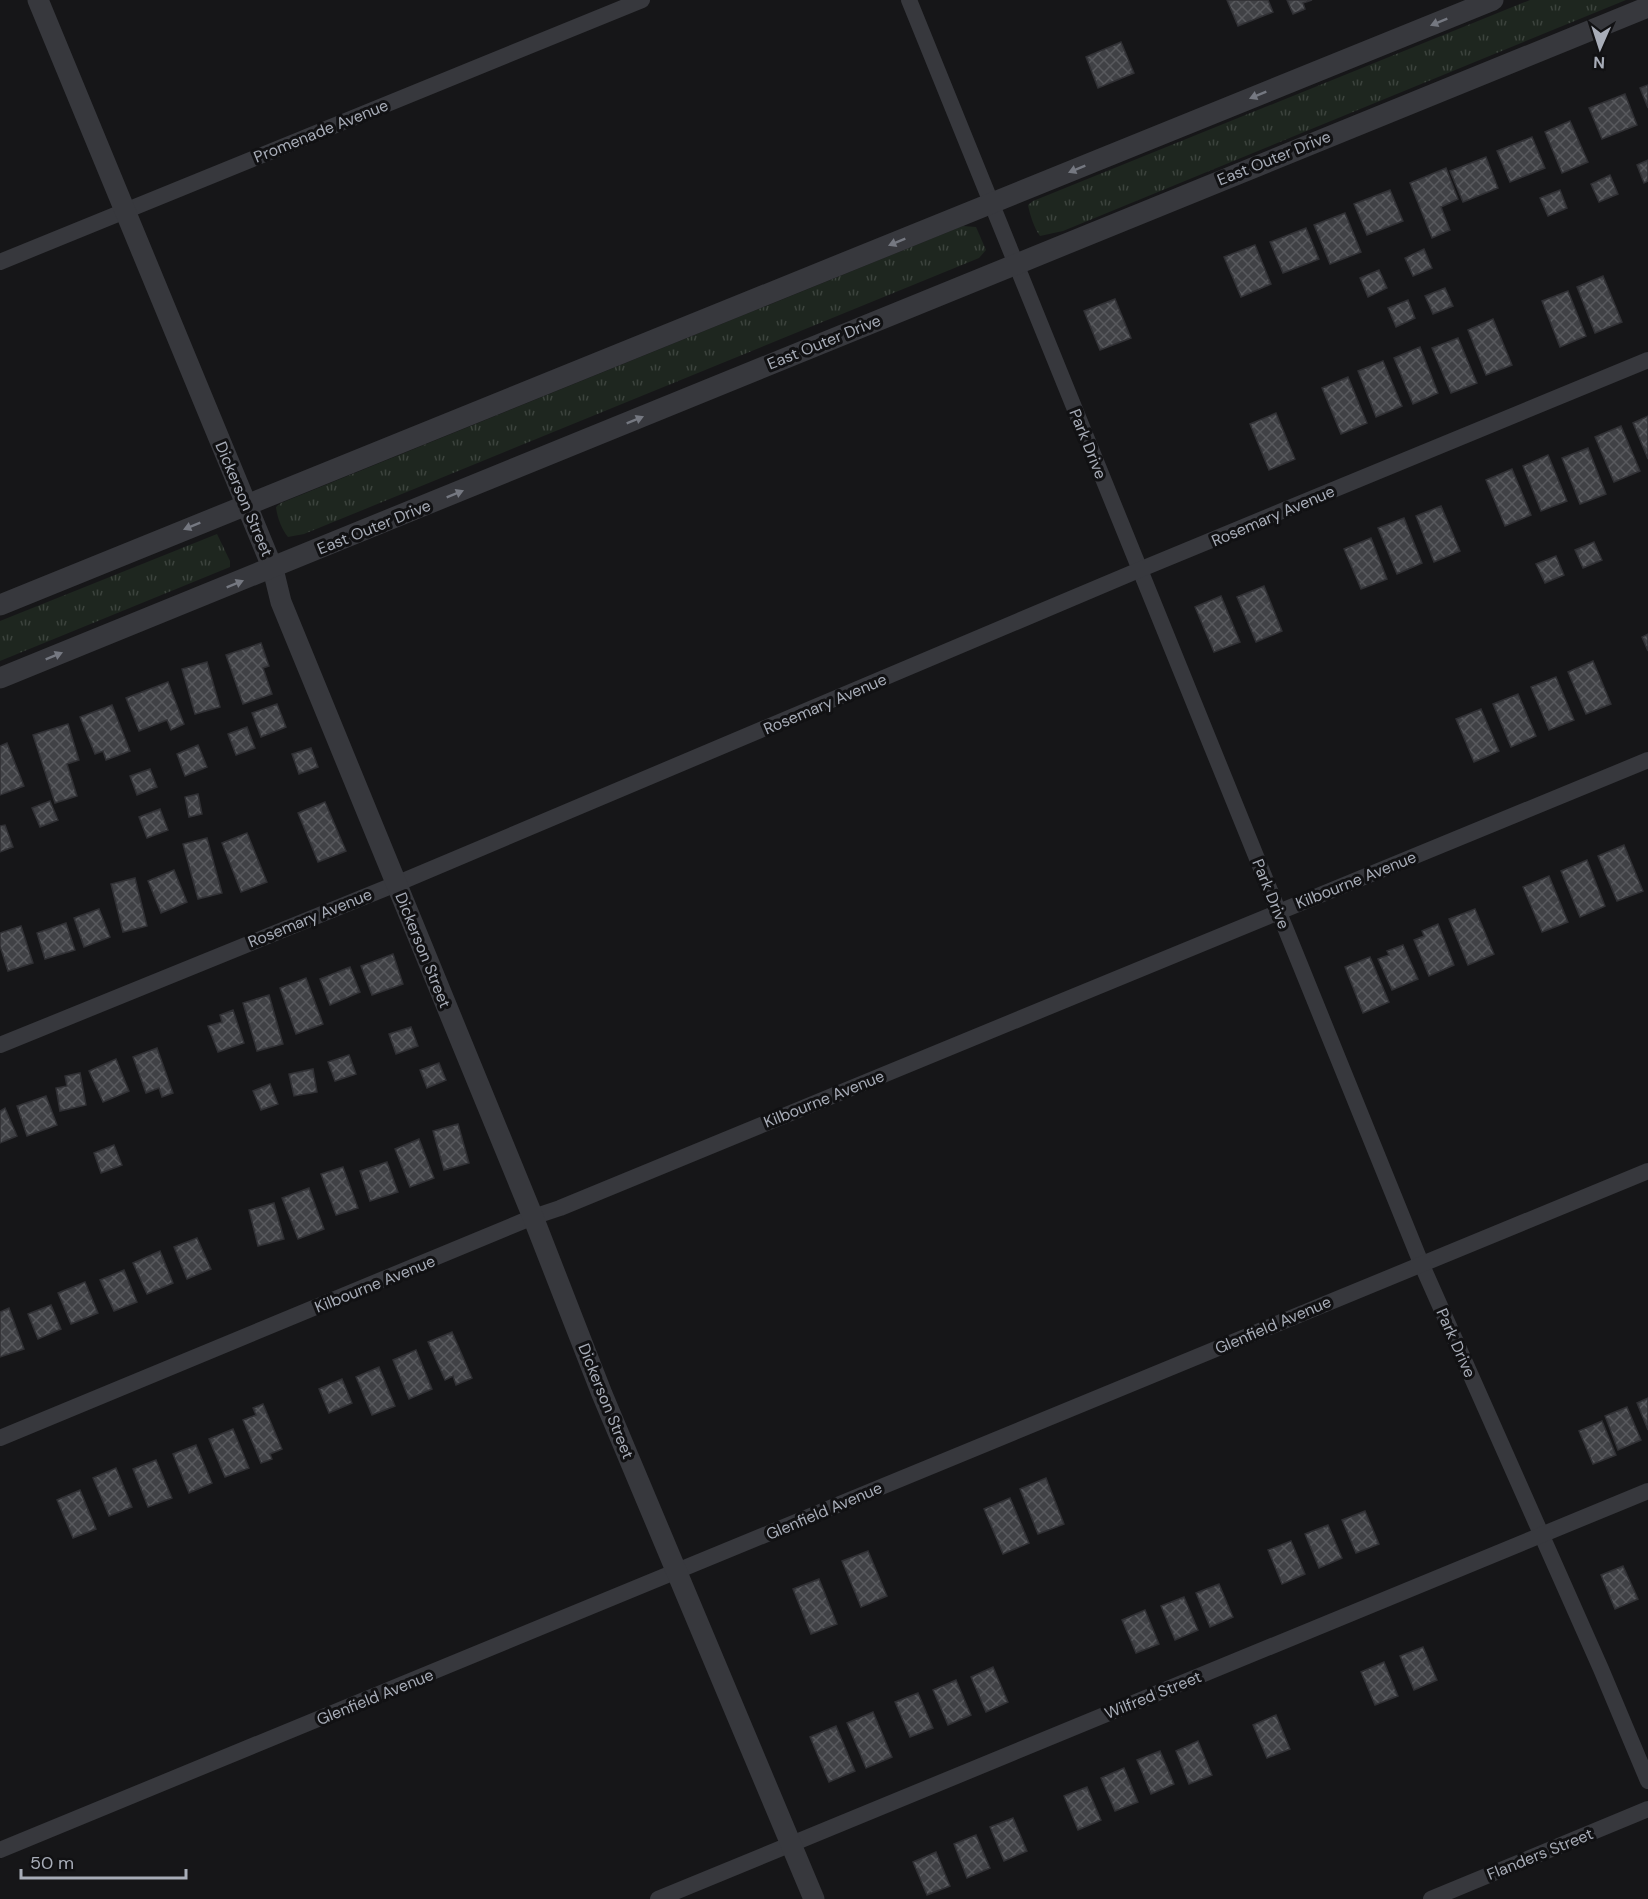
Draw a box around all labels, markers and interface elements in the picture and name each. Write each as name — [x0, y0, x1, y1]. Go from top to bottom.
one-way arrow — [1430, 18, 1448, 27]
north arrow — [1570, 18, 1630, 78]
text: N — [1593, 52, 1606, 73]
one-way arrow — [1249, 91, 1267, 100]
street label: Promenade Avenue — [251, 94, 391, 168]
street label: East Outer Drive — [1214, 126, 1334, 190]
one-way arrow — [1068, 164, 1086, 174]
one-way arrow — [887, 237, 905, 247]
street label: East Outer Drive — [764, 310, 884, 374]
street label: Park Drive — [1064, 406, 1112, 482]
one-way arrow — [626, 415, 644, 424]
street label: Dickerson Street — [210, 438, 278, 560]
street label: Rosemary Avenue — [1208, 481, 1338, 551]
one-way arrow — [446, 489, 464, 499]
street label: East Outer Drive — [314, 495, 434, 559]
one-way arrow — [183, 522, 201, 531]
one-way arrow — [227, 579, 245, 589]
one-way arrow — [46, 651, 64, 661]
street label: Rosemary Avenue — [760, 669, 890, 739]
street label: Kilbourne Avenue — [1293, 846, 1419, 914]
street label: Park Drive — [1247, 856, 1295, 932]
street label: Rosemary Avenue — [245, 884, 375, 952]
street label: Dickerson Street — [390, 889, 456, 1011]
street label: Kilbourne Avenue — [761, 1065, 887, 1133]
street label: Kilbourne Avenue — [312, 1250, 438, 1318]
street label: Glenfield Avenue — [1212, 1291, 1334, 1359]
street label: Park Drive — [1431, 1305, 1481, 1381]
street label: Dickerson Street — [573, 1340, 639, 1462]
street label: Glenfield Avenue — [763, 1477, 885, 1545]
street label: Glenfield Avenue — [313, 1664, 437, 1730]
street label: Wilfred Street — [1101, 1666, 1205, 1724]
street label: Flanders Street — [1484, 1823, 1596, 1885]
scale bar — [21, 1842, 186, 1880]
text: 50 m — [30, 1851, 74, 1875]

